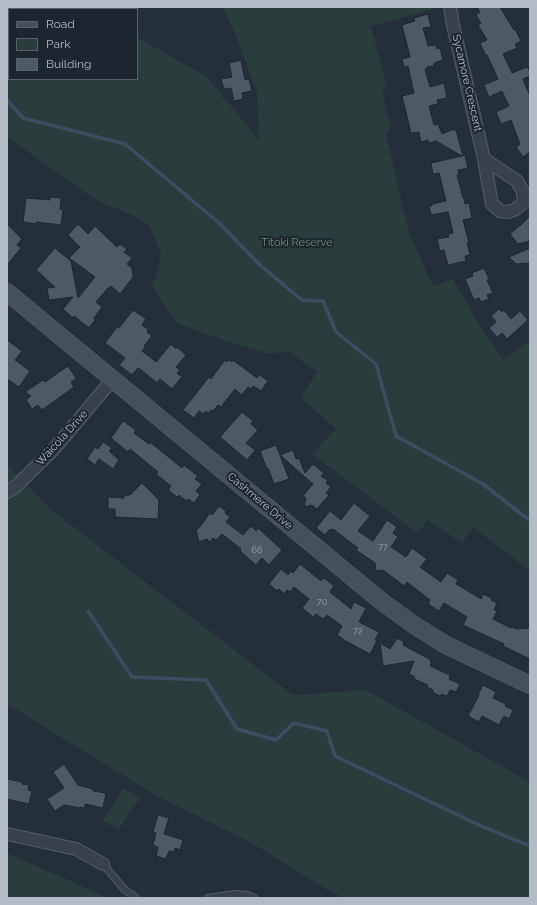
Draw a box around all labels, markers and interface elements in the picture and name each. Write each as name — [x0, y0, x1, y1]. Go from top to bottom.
legend — [8, 8, 138, 80]
text: Road — [46, 17, 75, 31]
street label: Sycamore Crescent — [449, 33, 485, 133]
text: Park — [46, 37, 71, 51]
text: Building — [46, 57, 92, 71]
park label: Titoki Reserve — [261, 236, 333, 250]
street label: Waicola Drive — [34, 408, 90, 468]
street label: Cashmere Drive — [225, 470, 295, 532]
house number: 77 — [378, 542, 388, 552]
house number: 66 — [252, 545, 262, 555]
house number: 70 — [317, 597, 327, 607]
house number: 72 — [353, 626, 363, 636]

